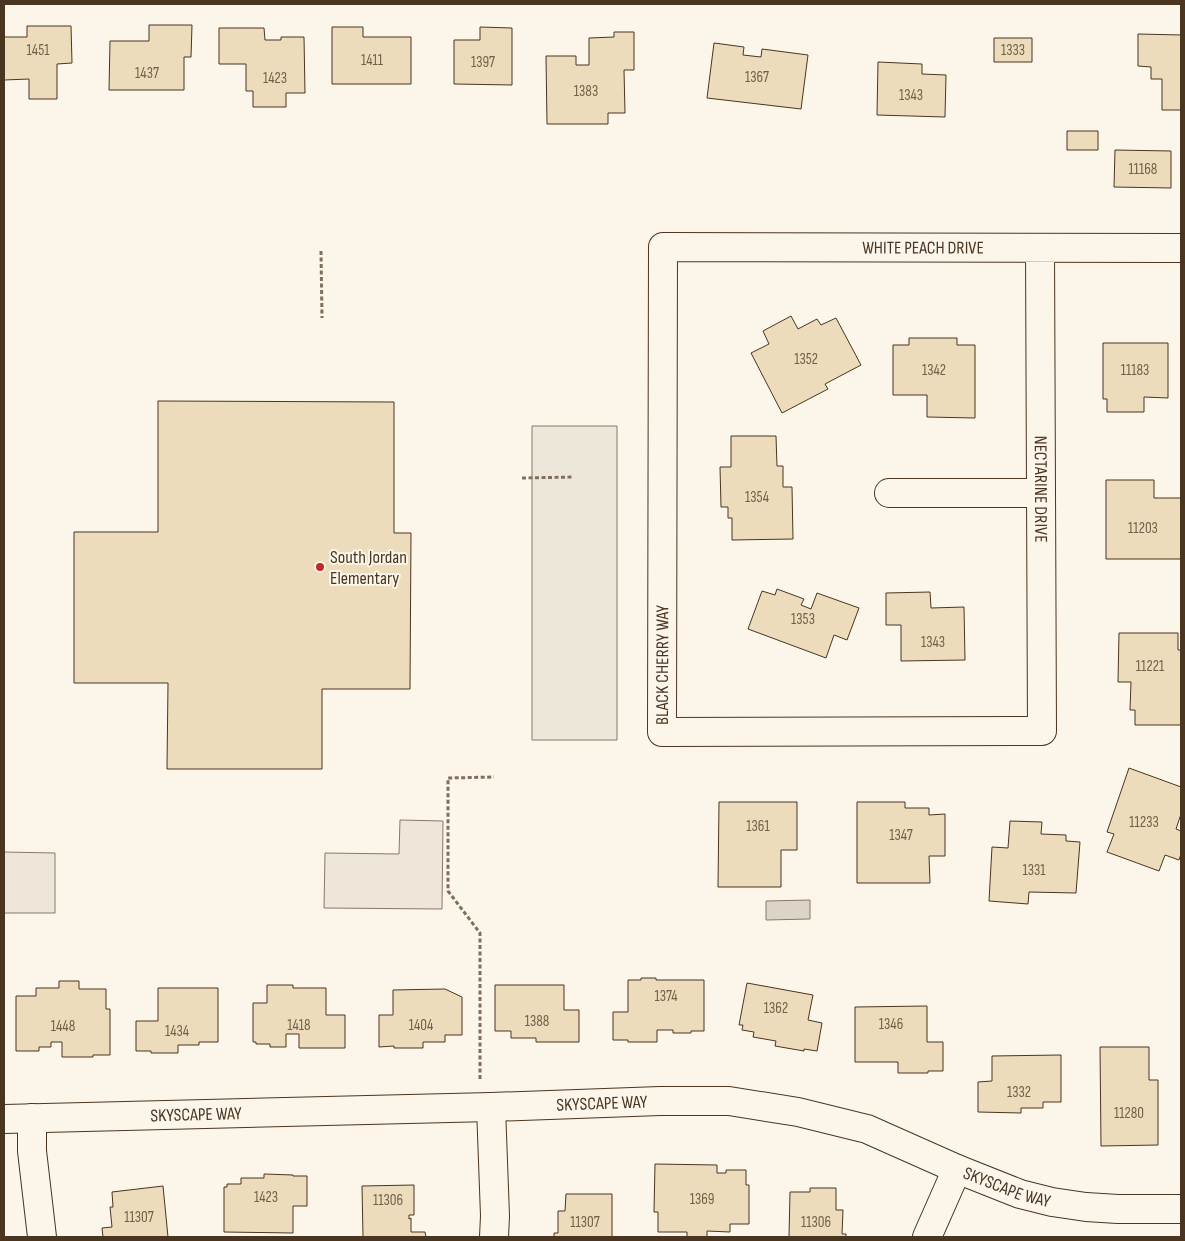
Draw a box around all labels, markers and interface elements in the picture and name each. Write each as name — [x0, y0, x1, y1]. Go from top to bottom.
house number: 1451 — [27, 41, 50, 60]
house number: 1333 — [1001, 41, 1025, 60]
house number: 1411 — [361, 51, 384, 70]
house number: 1397 — [471, 53, 495, 72]
house number: 1437 — [135, 64, 159, 83]
house number: 1367 — [745, 68, 769, 87]
house number: 1423 — [263, 69, 287, 88]
house number: 1383 — [574, 82, 598, 101]
house number: 1343 — [899, 86, 923, 105]
house number: 11168 — [1129, 160, 1157, 179]
street label: WHITE PEACH DRIVE — [862, 237, 984, 258]
house number: 1352 — [794, 350, 818, 369]
house number: 1342 — [922, 361, 946, 380]
house number: 11183 — [1121, 361, 1149, 380]
street label: NECTARINE DRIVE — [1030, 435, 1052, 543]
house number: 1354 — [745, 488, 769, 507]
house number: 11203 — [1128, 519, 1158, 538]
place label: South Jordan Elementary — [330, 547, 407, 589]
marker: South Jordan Elementary — [314, 561, 326, 573]
street label: BLACK CHERRY WAY — [652, 604, 673, 725]
house number: 1353 — [791, 610, 815, 629]
house number: 1343 — [921, 633, 945, 652]
house number: 11221 — [1136, 657, 1165, 676]
house number: 11233 — [1129, 813, 1159, 832]
house number: 1361 — [746, 817, 770, 836]
house number: 1347 — [889, 826, 913, 845]
house number: 1331 — [1022, 861, 1046, 880]
house number: 1374 — [654, 987, 678, 1006]
house number: 1362 — [764, 999, 788, 1018]
house number: 1388 — [525, 1012, 549, 1031]
house number: 1346 — [879, 1015, 903, 1034]
house number: 1418 — [287, 1016, 311, 1035]
house number: 1404 — [409, 1016, 433, 1035]
house number: 1448 — [51, 1017, 75, 1036]
house number: 1434 — [165, 1022, 189, 1041]
house number: 1332 — [1007, 1083, 1031, 1102]
street label: SKYSCAPE WAY — [556, 1091, 648, 1115]
street label: SKYSCAPE WAY — [150, 1103, 242, 1126]
house number: 11280 — [1114, 1104, 1144, 1123]
street label: SKYSCAPE WAY — [960, 1162, 1053, 1212]
house number: 1423 — [254, 1188, 278, 1207]
house number: 1369 — [690, 1190, 714, 1209]
house number: 11306 — [373, 1191, 403, 1210]
house number: 11307 — [124, 1208, 154, 1227]
house number: 11307 — [570, 1213, 600, 1232]
house number: 11306 — [801, 1213, 831, 1232]

